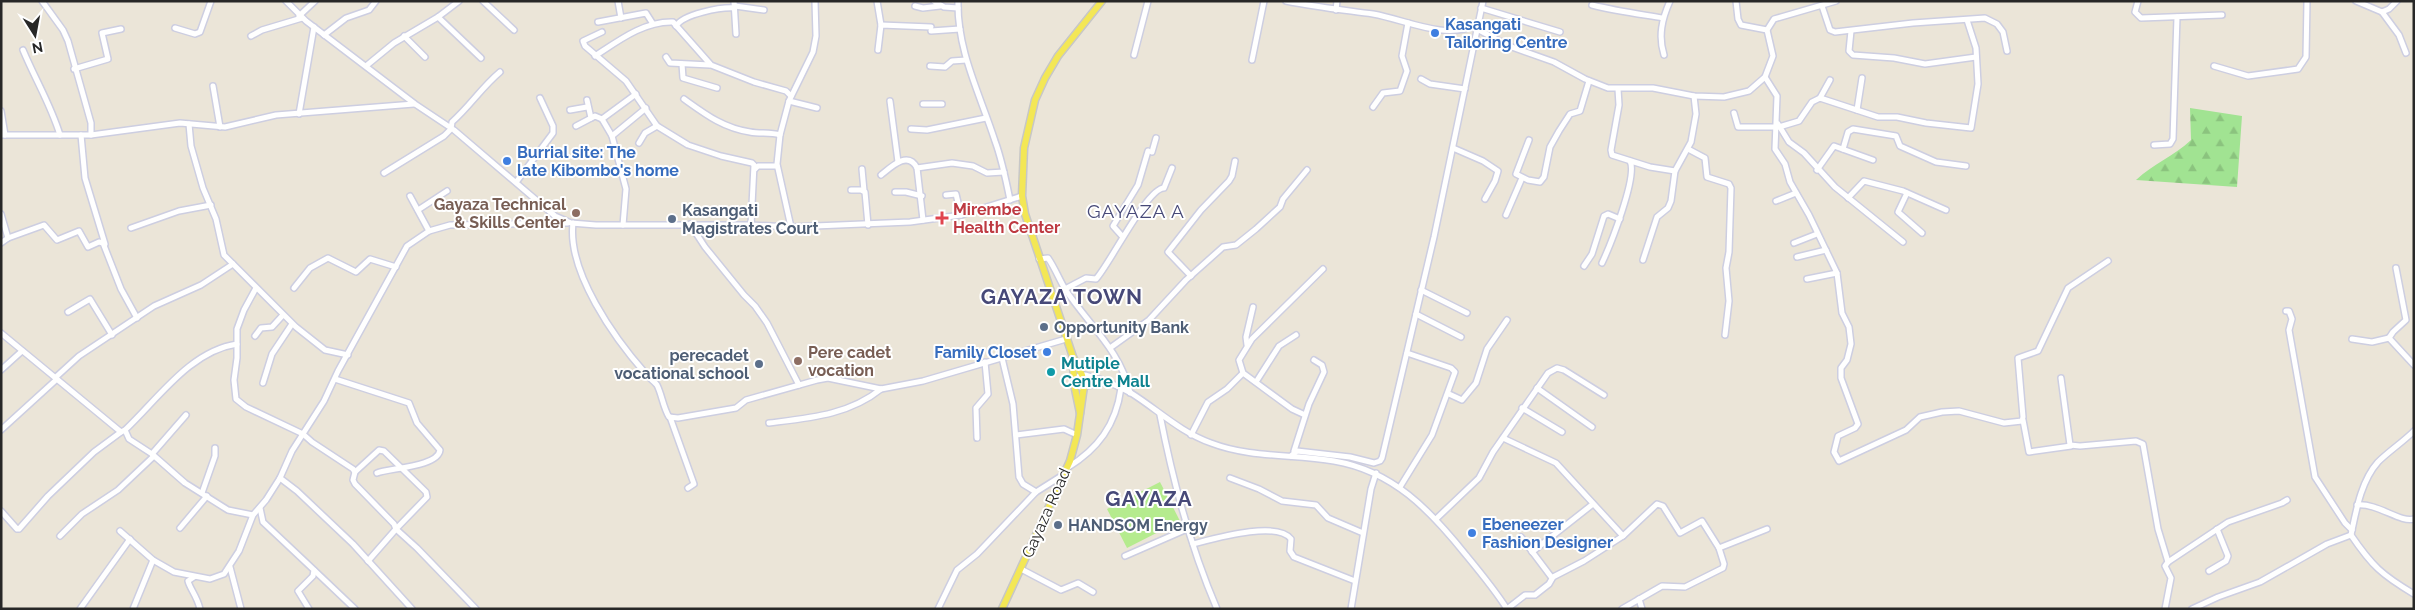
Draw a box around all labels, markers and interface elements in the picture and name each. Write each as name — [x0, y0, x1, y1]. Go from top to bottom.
north arrow — [10, 10, 60, 60]
place label: Kasangati Tailoring Centre — [1445, 15, 1568, 52]
marker: Kasangati Tailoring Centre — [1429, 27, 1441, 39]
text: N — [31, 39, 44, 57]
place label: Burrial site: The late Kibombo's home — [517, 143, 679, 180]
marker: Burrial site: The late Kibombo's home — [501, 155, 513, 167]
place label: Gayaza Technical & Skills Center — [434, 195, 567, 232]
place label: Mirembe Health Center — [953, 200, 1060, 237]
district label: GAYAZA A — [1087, 200, 1185, 222]
place label: Kasangati Magistrates Court — [682, 201, 819, 238]
marker: Gayaza Technical & Skills Center — [570, 207, 582, 219]
marker: Mirembe Health Center — [935, 211, 949, 225]
marker: Kasangati Magistrates Court — [666, 213, 678, 225]
district label: GAYAZA TOWN — [981, 284, 1143, 309]
place label: Opportunity Bank — [1054, 318, 1189, 337]
marker: Opportunity Bank — [1038, 321, 1050, 333]
place label: Pere cadet vocation — [808, 343, 891, 380]
place label: Family Closet — [934, 343, 1037, 362]
place label: perecadet vocational school — [614, 346, 750, 383]
marker: Family Closet — [1041, 346, 1053, 358]
place label: Mutiple Centre Mall — [1061, 354, 1151, 391]
marker: Pere cadet vocation — [792, 355, 804, 367]
marker: perecadet vocational school — [753, 358, 765, 370]
marker: Mutiple Centre Mall — [1045, 366, 1057, 378]
street label: Gayaza Road — [1018, 465, 1074, 561]
district label: GAYAZA — [1105, 486, 1193, 511]
place label: Ebeneezer Fashion Designer — [1482, 515, 1613, 552]
place label: HANDSOM Energy — [1068, 516, 1208, 535]
marker: HANDSOM Energy — [1052, 519, 1064, 531]
marker: Ebeneezer Fashion Designer — [1466, 527, 1478, 539]

